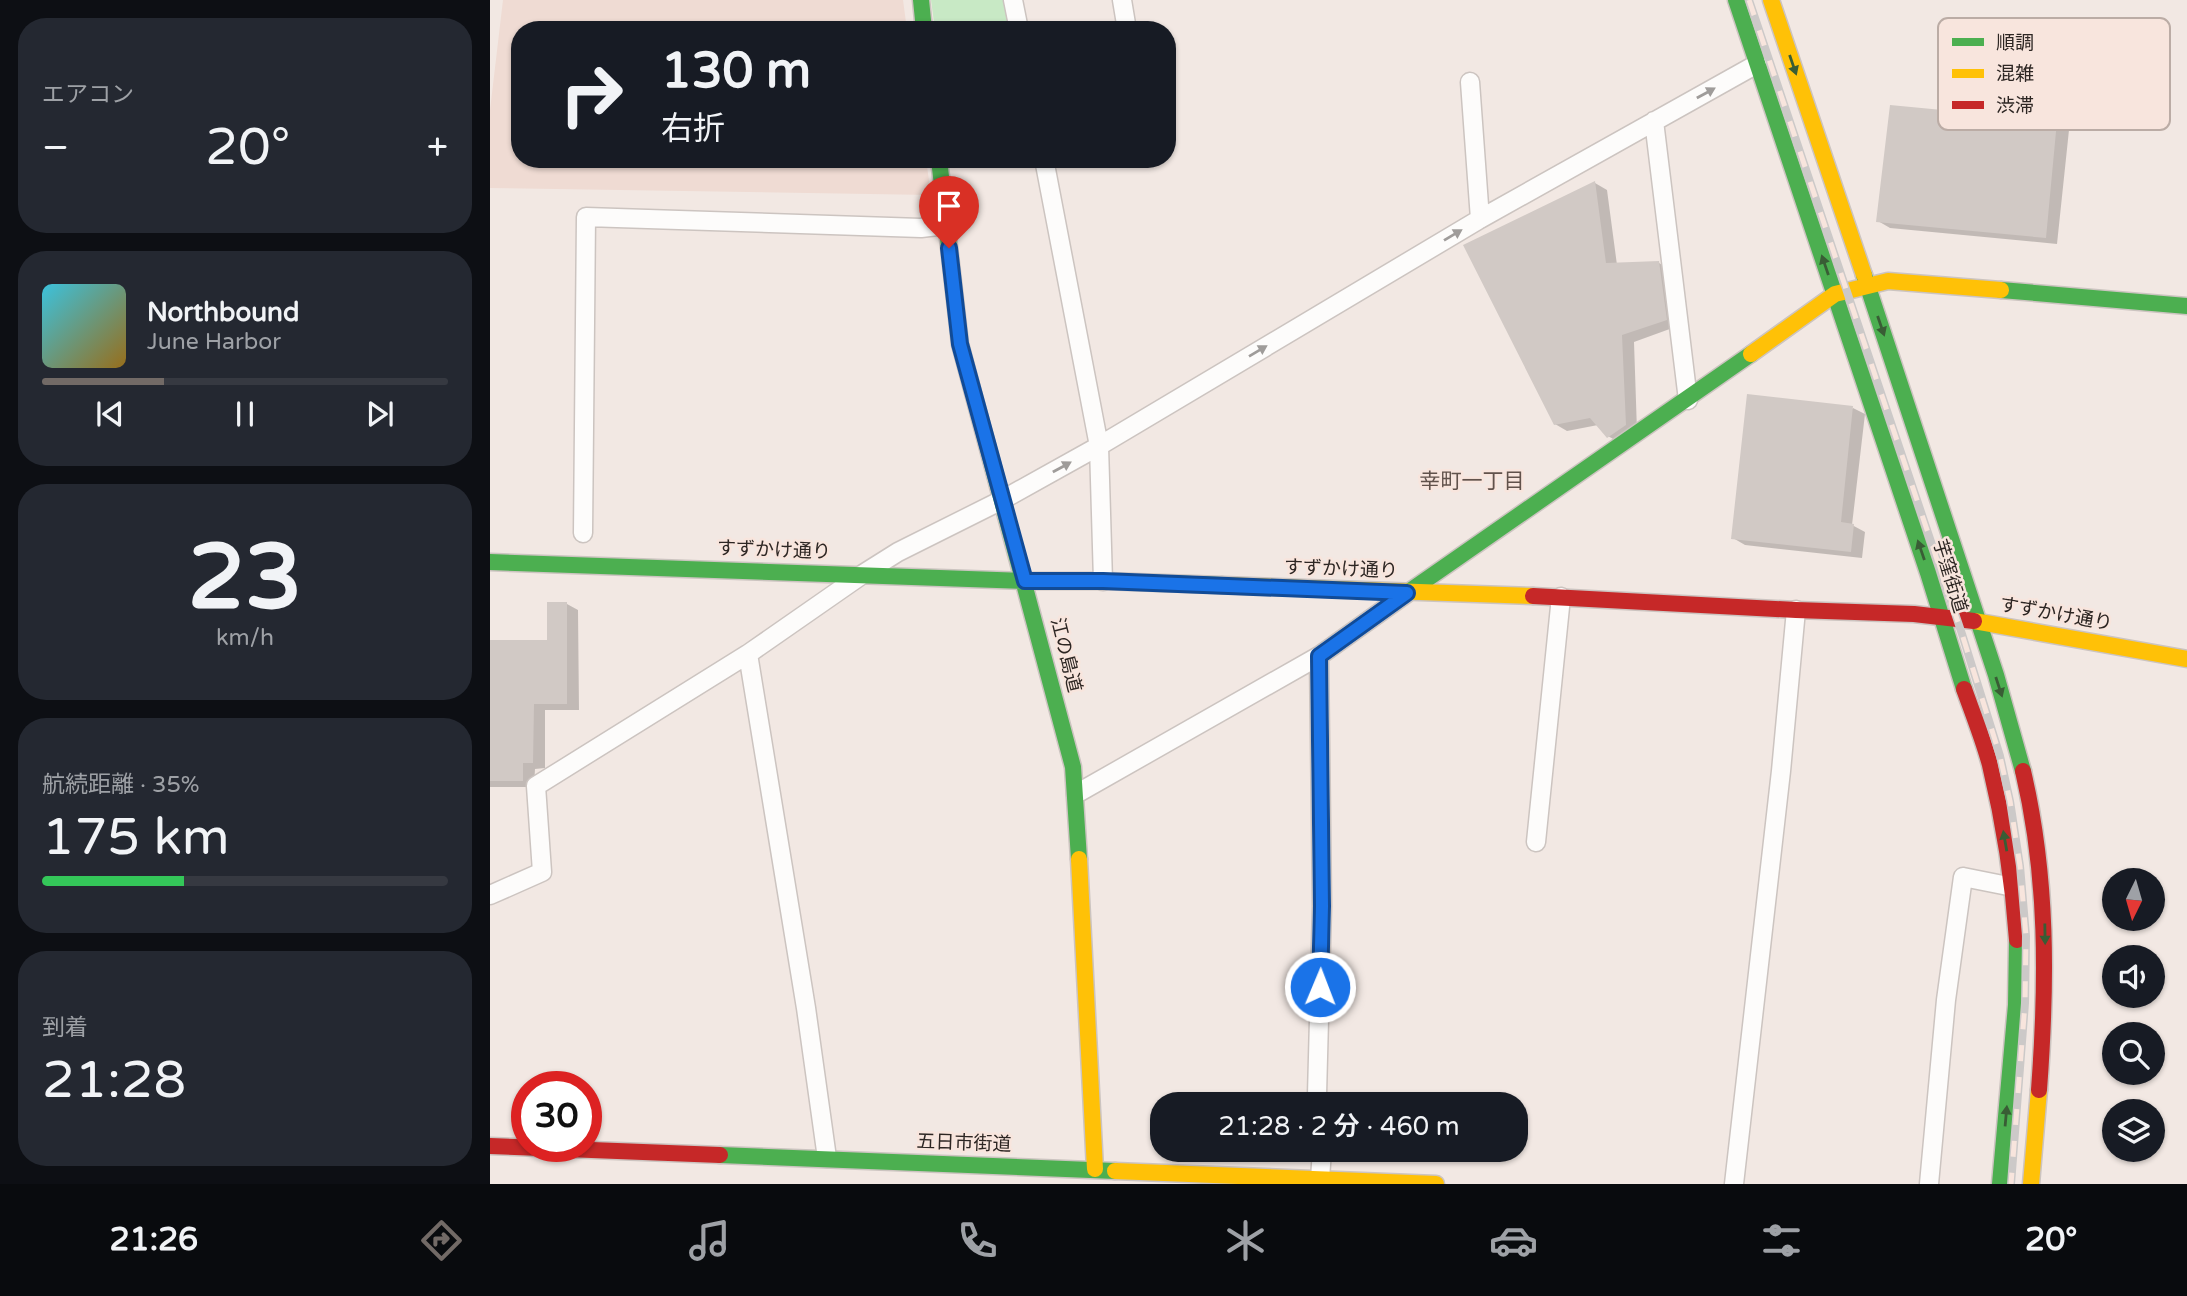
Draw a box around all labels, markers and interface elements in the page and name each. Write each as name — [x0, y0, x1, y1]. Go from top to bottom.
legend — [1938, 18, 2170, 130]
text: 順調 — [1996, 32, 2034, 54]
text: 130 m — [661, 42, 811, 101]
icon: right — [546, 49, 637, 140]
one-way arrow — [1788, 54, 1799, 75]
text: 混雑 — [1996, 63, 2034, 85]
text: エアコン — [42, 81, 134, 109]
one-way arrow — [1696, 87, 1715, 99]
text: 渋滞 — [1996, 95, 2034, 117]
text: 右折 — [661, 110, 725, 148]
text: 20° — [205, 116, 290, 179]
text: − — [42, 125, 69, 171]
text: + — [427, 125, 448, 171]
pin — [919, 176, 979, 248]
icon: arrive — [930, 187, 968, 225]
one-way arrow — [1444, 229, 1463, 241]
one-way arrow — [1819, 254, 1830, 275]
text: Northbound — [147, 297, 299, 328]
one-way arrow — [1876, 316, 1887, 337]
text: June Harbor — [147, 328, 281, 356]
one-way arrow — [1248, 345, 1267, 358]
icon: previous — [91, 395, 129, 433]
icon: pause — [226, 395, 264, 433]
icon: next — [361, 395, 399, 433]
one-way arrow — [1052, 461, 1071, 473]
district label: 幸町一丁目 — [1420, 469, 1525, 494]
text: 23 — [188, 523, 302, 633]
street label: 芋窪街道 — [1928, 536, 1972, 616]
street label: すずかけ通り — [717, 537, 831, 563]
one-way arrow — [1915, 540, 1926, 561]
street label: すずかけ通り — [1284, 556, 1398, 582]
street label: すずかけ通り — [1998, 593, 2114, 635]
street label: 江の島道 — [1046, 615, 1086, 695]
text: km/h — [216, 624, 274, 652]
one-way arrow — [1995, 677, 2005, 698]
text: 航続距離 · 35% — [42, 771, 200, 799]
text: 175 km — [42, 806, 230, 869]
one-way arrow — [2000, 830, 2011, 852]
north arrow — [2102, 868, 2165, 931]
map controls — [2102, 868, 2165, 1162]
one-way arrow — [2039, 923, 2050, 945]
button: sound — [2102, 945, 2165, 1008]
position arrow — [1283, 950, 1357, 1024]
text: 到着 — [42, 1014, 88, 1042]
button: search — [2102, 1022, 2165, 1085]
text: 21:28 — [42, 1049, 186, 1112]
speed limit sign: 30 — [511, 1071, 602, 1162]
button: layers — [2102, 1099, 2165, 1162]
one-way arrow — [2001, 1105, 2012, 1127]
text: 21:28 · 2 分 · 460 m — [1218, 1111, 1460, 1142]
street label: 五日市街道 — [916, 1130, 1012, 1156]
icon: directions — [417, 1216, 466, 1265]
icon: music — [685, 1216, 734, 1265]
icon: phone — [953, 1216, 1002, 1265]
icon: climate — [1221, 1216, 1270, 1265]
icon: car — [1489, 1216, 1538, 1265]
icon: filters — [1757, 1216, 1806, 1265]
text: 21:26 — [109, 1221, 198, 1259]
text: 20° — [2025, 1221, 2077, 1259]

